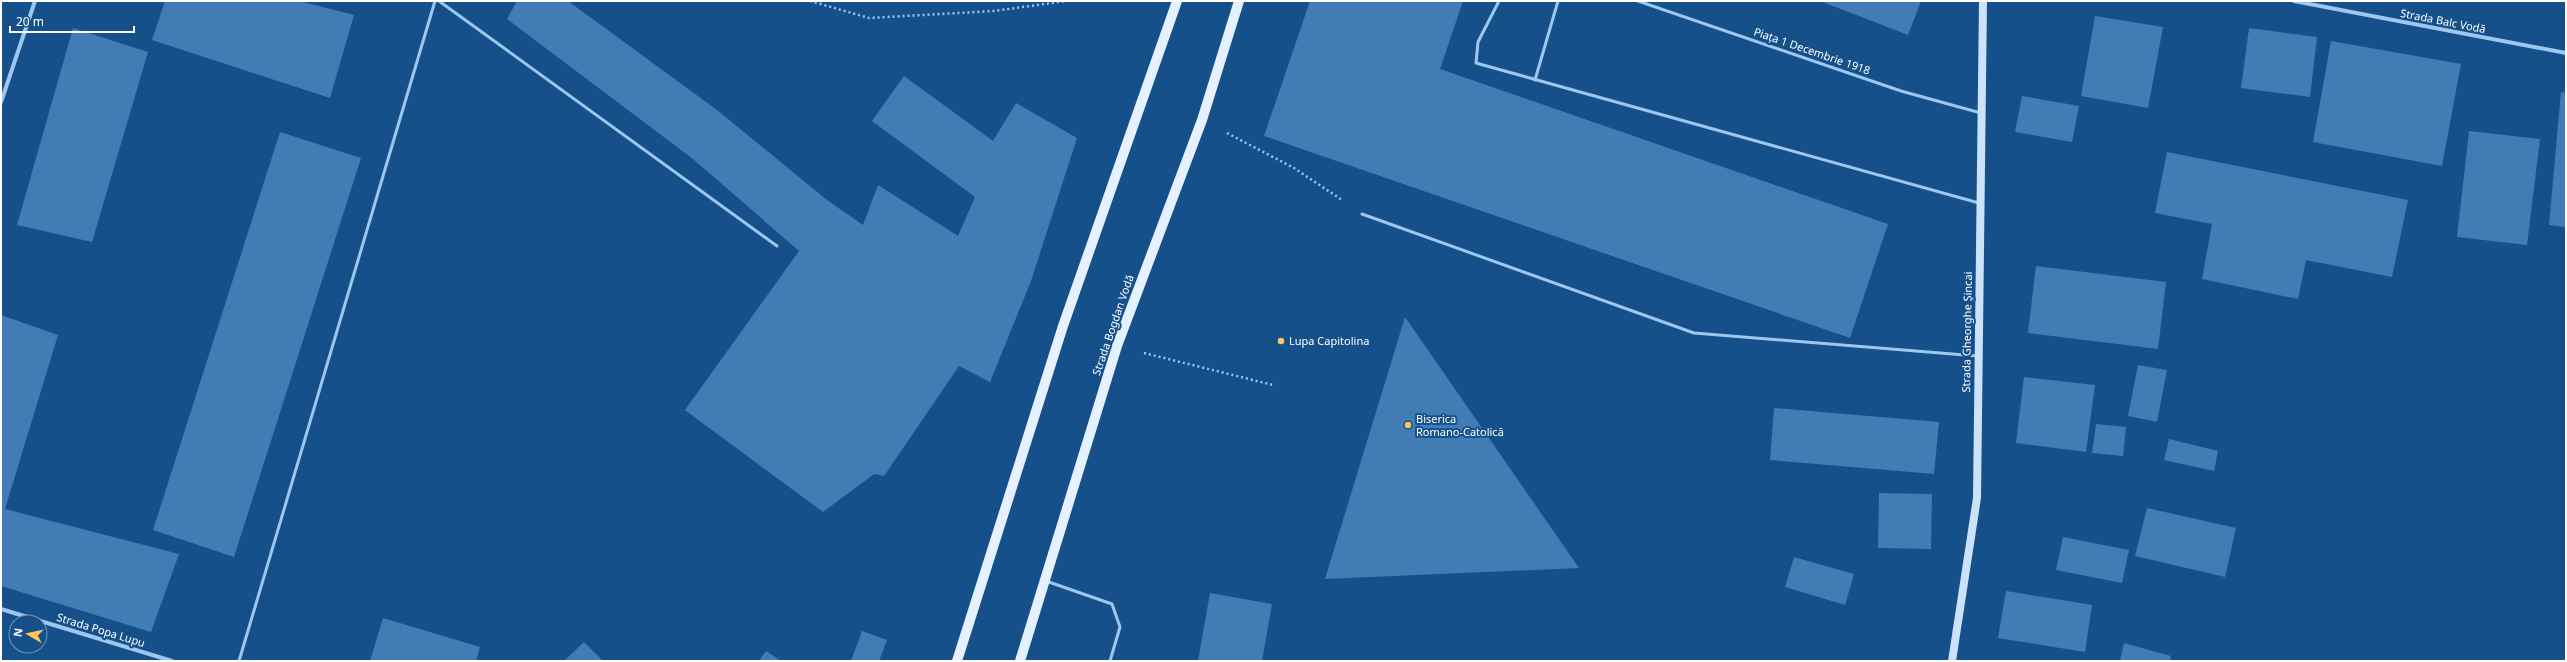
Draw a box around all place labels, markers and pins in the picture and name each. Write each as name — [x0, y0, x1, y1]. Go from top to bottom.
place label: Lupa Capitolina — [1289, 333, 1369, 348]
marker: Lupa Capitolina — [1276, 336, 1286, 346]
place label: Biserica Romano-Catolică — [1416, 411, 1504, 439]
marker: Biserica Romano-Catolică — [1403, 420, 1413, 430]

